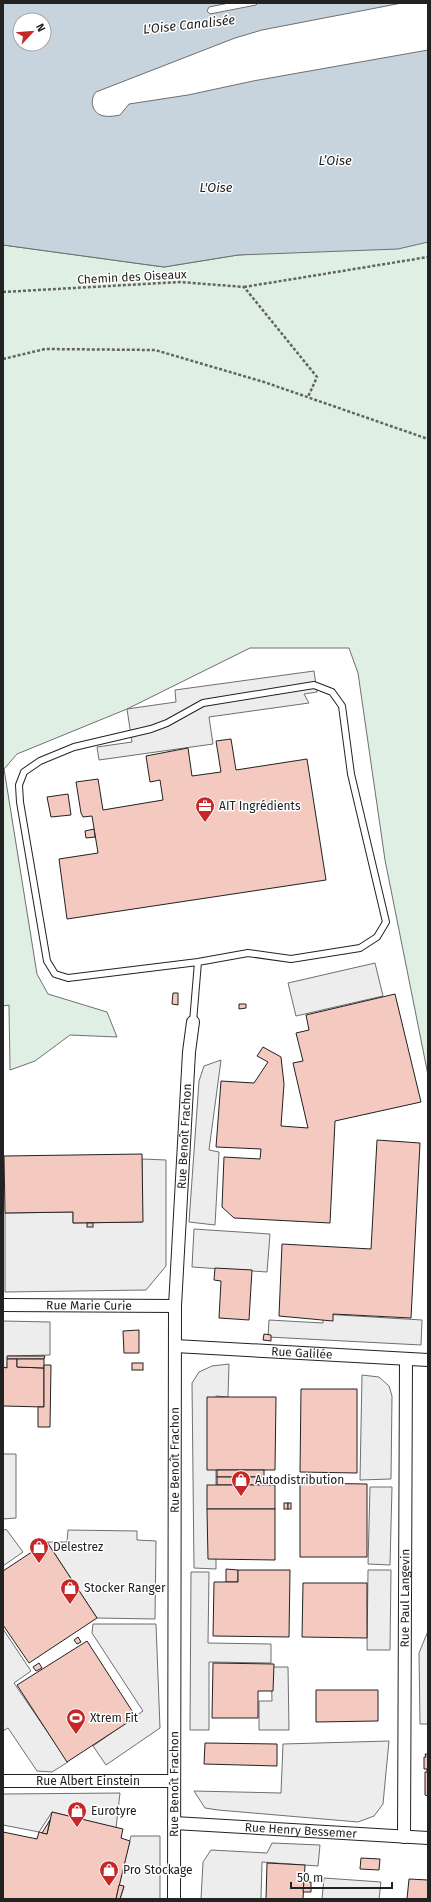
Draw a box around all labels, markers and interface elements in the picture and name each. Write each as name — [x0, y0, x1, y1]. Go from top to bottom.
north arrow — [12, 12, 52, 52]
water label: L'Oise Canalisée — [142, 12, 236, 37]
text: N — [33, 22, 48, 34]
water label: L’Oise — [318, 153, 352, 168]
water label: L'Oise — [199, 180, 233, 195]
street label: Chemin des Oiseaux — [77, 267, 187, 287]
office icon: AIT Ingrédients — [194, 795, 216, 823]
place label: AIT Ingrédients — [219, 799, 301, 813]
street label: Rue Benoît Frachon — [174, 1083, 194, 1190]
street label: Rue Marie Curie — [46, 1298, 132, 1313]
street label: Rue Galilée — [271, 1344, 333, 1362]
street label: Rue Benoît Frachon — [168, 1407, 182, 1513]
shop icon: Autodistribution — [230, 1469, 252, 1497]
place label: Autodistribution — [255, 1473, 344, 1487]
shop icon: Delestrez — [28, 1536, 50, 1564]
place label: Delestrez — [53, 1540, 103, 1554]
street label: Rue Paul Langevin — [398, 1549, 412, 1647]
shop icon: Stocker Ranger — [59, 1577, 81, 1605]
place label: Stocker Ranger — [84, 1581, 166, 1595]
sports icon: Xtrem Fit — [65, 1707, 87, 1735]
place label: Xtrem Fit — [90, 1711, 139, 1725]
street label: Rue Benoît Frachon — [167, 1731, 181, 1837]
street label: Rue Albert Einstein — [36, 1774, 140, 1788]
shop icon: Eurotyre — [66, 1800, 88, 1828]
place label: Eurotyre — [91, 1804, 137, 1818]
street label: Rue Henry Bessemer — [244, 1820, 358, 1841]
shop icon: Pro Stockage — [98, 1859, 120, 1887]
place label: Pro Stockage — [123, 1863, 193, 1877]
scale bar — [291, 1864, 392, 1890]
text: 50 m — [297, 1871, 323, 1885]

